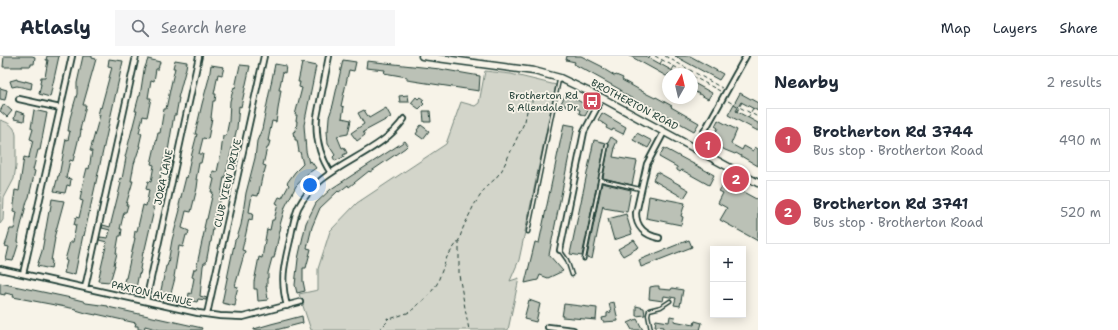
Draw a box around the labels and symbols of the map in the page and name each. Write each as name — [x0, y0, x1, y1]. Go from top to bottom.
north arrow — [662, 68, 698, 104]
street label: BROTHERTON ROAD — [589, 76, 681, 133]
place label: Brotherton Rd & Allendale Dr — [508, 89, 579, 114]
bus stop icon: Brotherton Rd & Allendale Dr — [581, 90, 603, 112]
pin: 1 — [695, 130, 721, 160]
street label: CLUB VIEW DRIVE — [211, 137, 244, 229]
street label: JORA LANE — [151, 148, 176, 206]
pin: 2 — [723, 164, 749, 194]
your location — [300, 175, 320, 195]
street label: PAXTON AVENUE — [110, 278, 194, 309]

